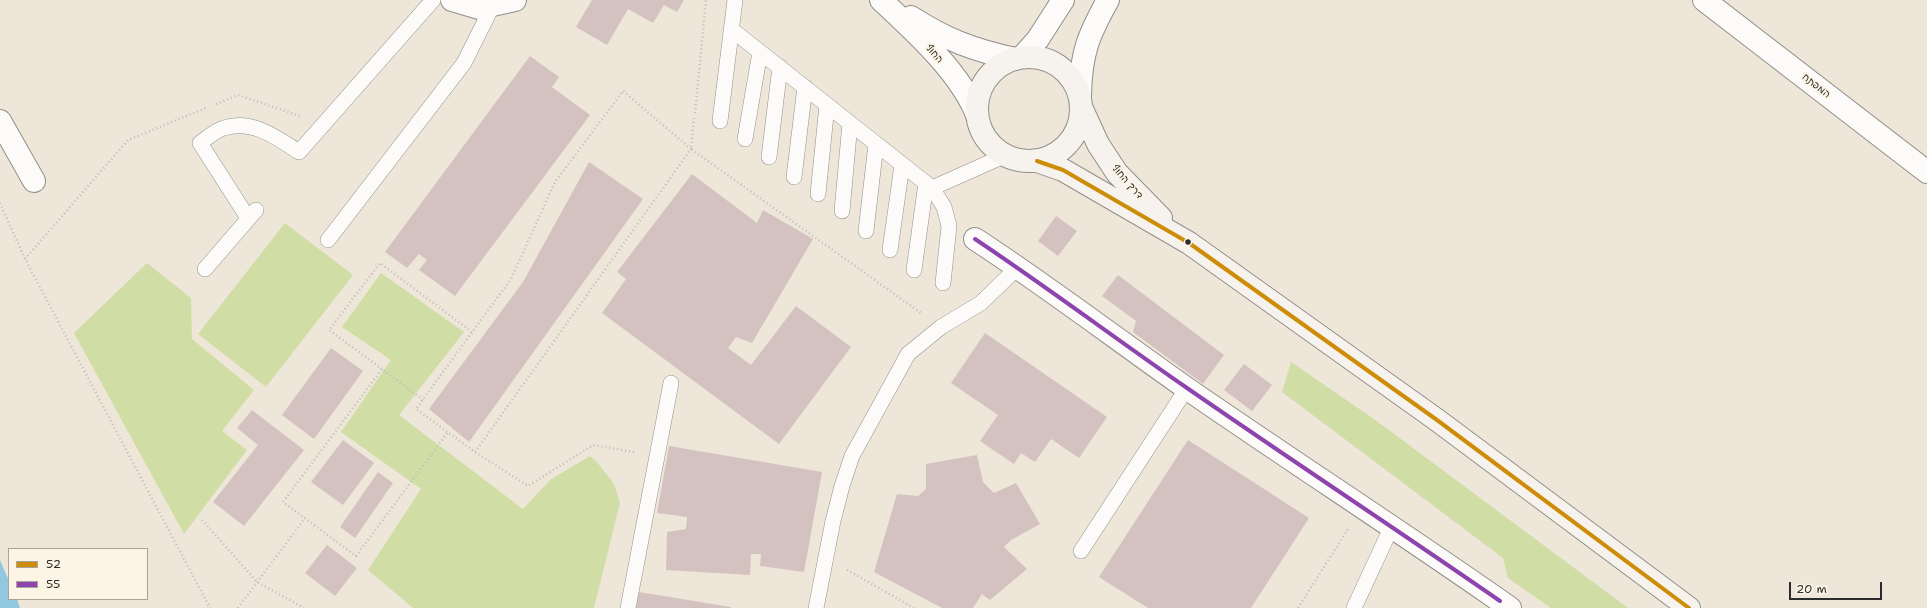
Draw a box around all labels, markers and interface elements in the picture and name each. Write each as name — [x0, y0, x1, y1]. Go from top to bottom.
street label: החוף — [923, 42, 945, 66]
street label: המפתח — [1799, 71, 1833, 101]
street label: דרך החוף — [1109, 162, 1145, 202]
unlabelled marker — [1183, 237, 1193, 247]
legend — [8, 548, 148, 600]
text: 52 — [46, 556, 61, 572]
scale bar — [1791, 574, 1884, 600]
text: 55 — [46, 576, 60, 592]
text: 20 m — [1796, 581, 1827, 597]

